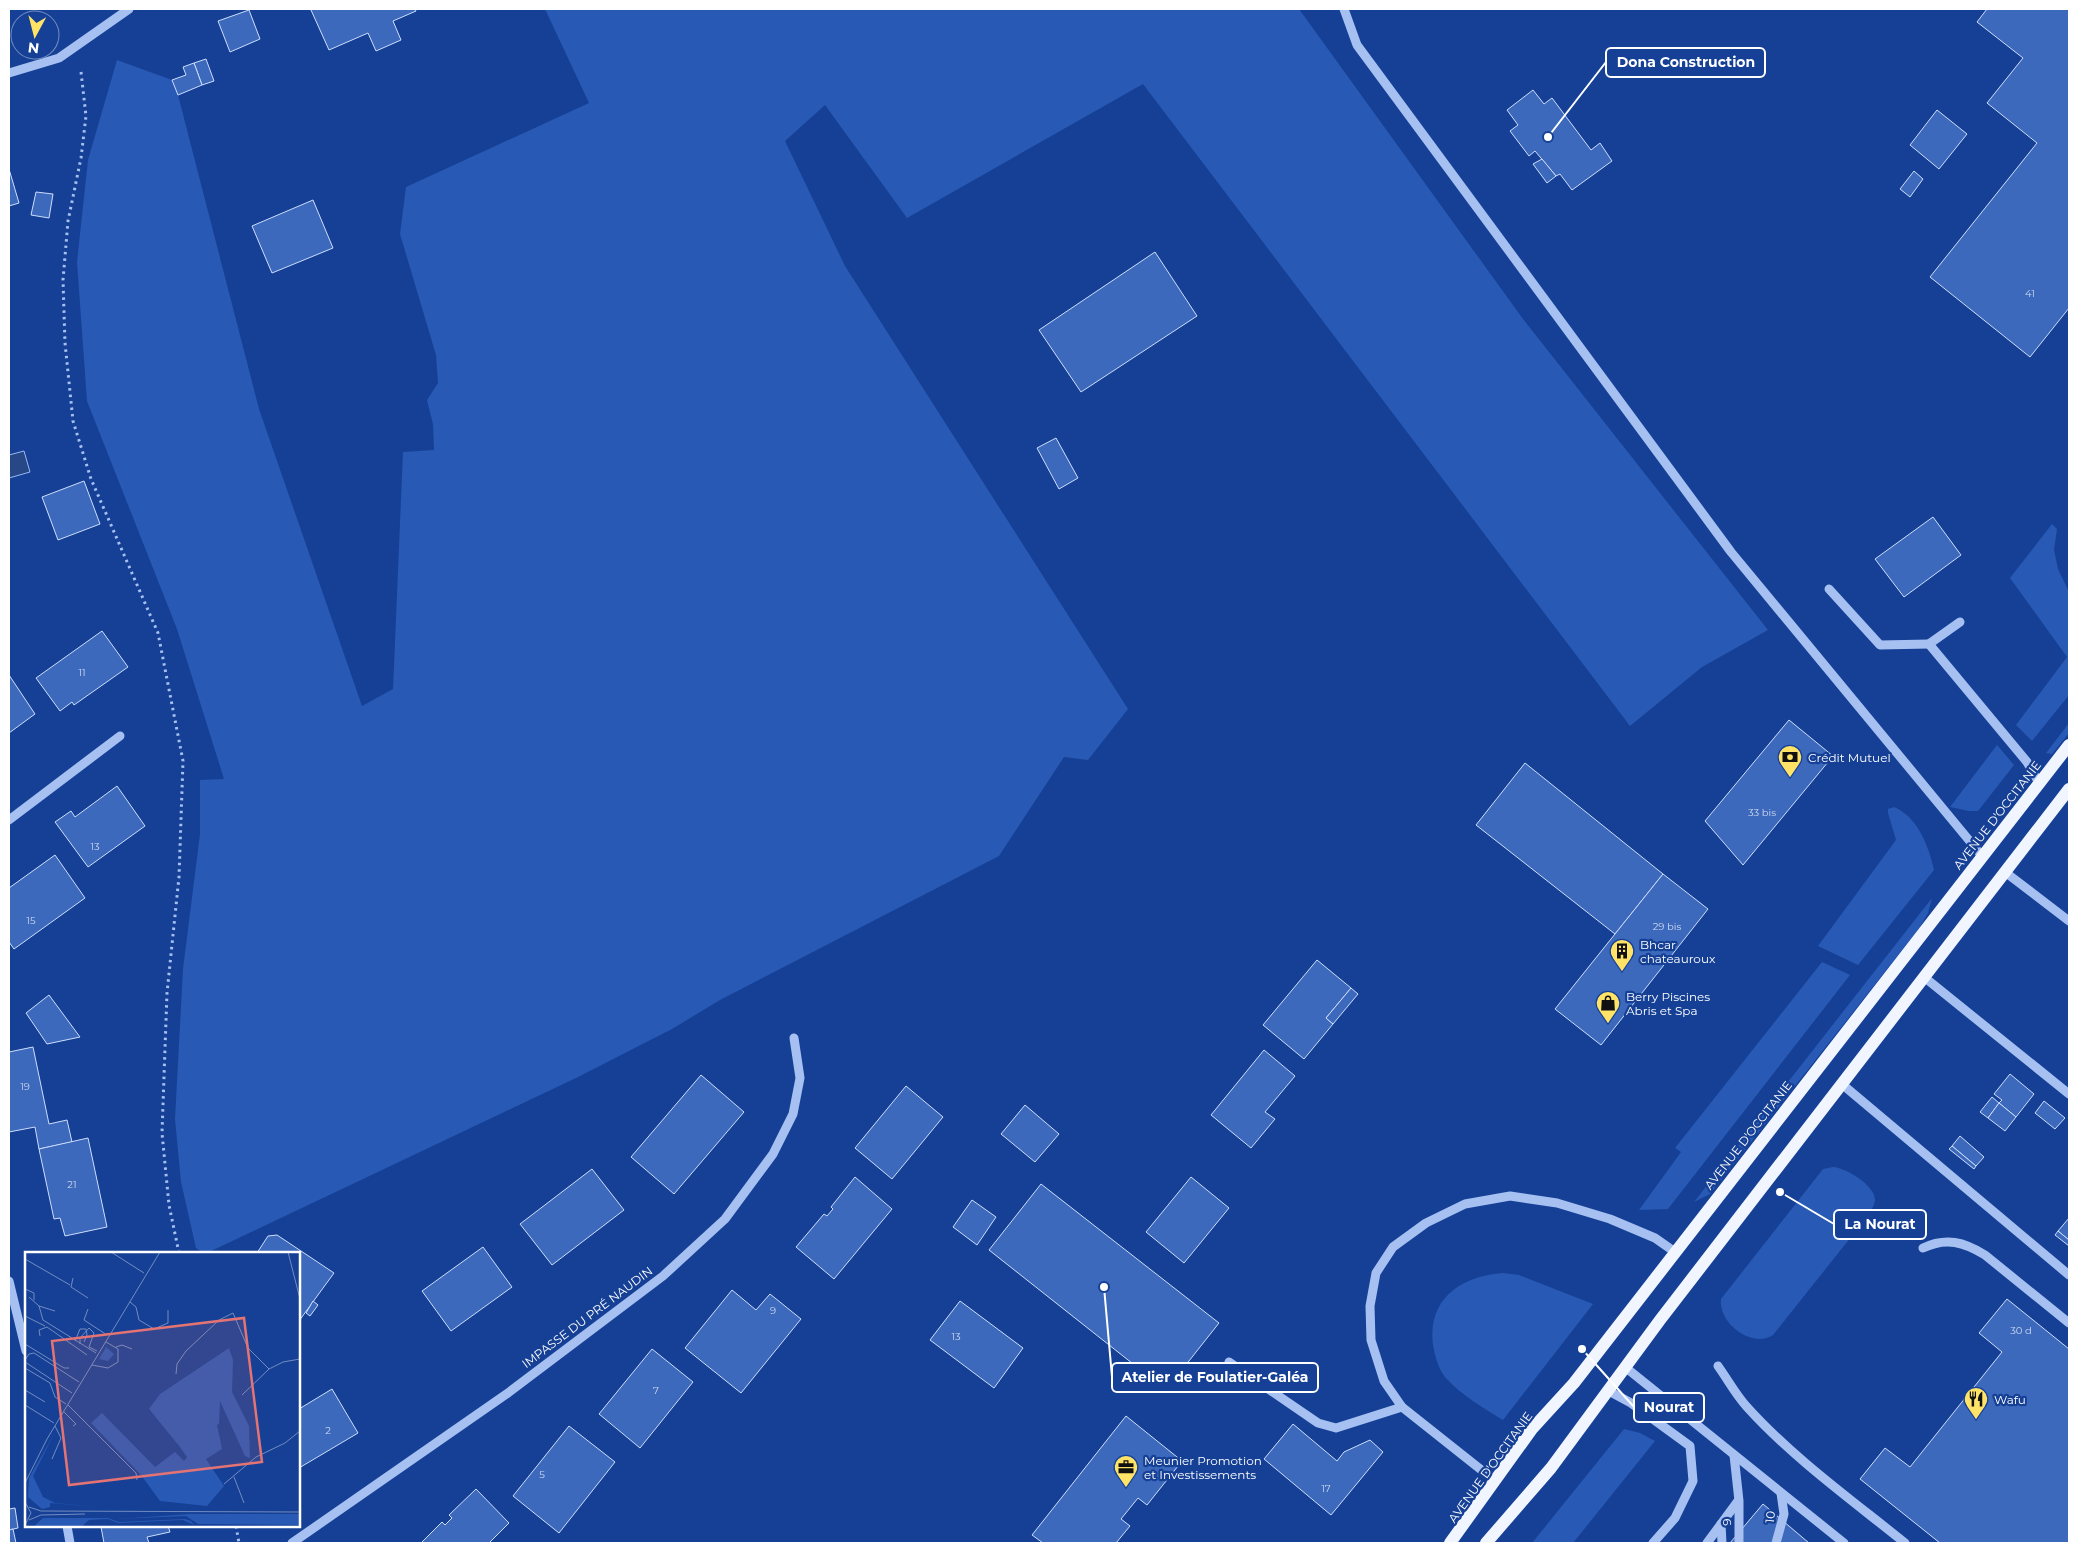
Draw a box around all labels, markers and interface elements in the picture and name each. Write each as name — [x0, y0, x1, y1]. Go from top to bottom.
north arrow — [10, 10, 60, 60]
text: N — [27, 38, 40, 58]
callout: Dona Construction — [1606, 48, 1765, 77]
text: Dona Construction — [1617, 53, 1755, 71]
house number: 41 — [2025, 287, 2035, 300]
house number: 11 — [78, 666, 86, 679]
bank icon: Crédit Mutuel — [1777, 744, 1803, 778]
place label: Crédit Mutuel — [1808, 750, 1891, 765]
street label: AVENUE D'OCCITANIE — [1950, 758, 2044, 872]
house number: 33 bis — [1748, 806, 1776, 819]
house number: 13 — [90, 840, 100, 853]
house number: 15 — [26, 914, 36, 927]
house number: 29 bis — [1653, 920, 1681, 933]
place label: Bhcar chateauroux — [1640, 937, 1716, 966]
building icon: Bhcar chateauroux — [1609, 938, 1635, 972]
place label: Berry Piscines Abris et Spa — [1626, 989, 1710, 1018]
shop icon: Berry Piscines Abris et Spa — [1595, 990, 1621, 1024]
street label: AVENUE D'OCCITANIE — [1701, 1078, 1795, 1192]
house number: 19 — [20, 1080, 30, 1093]
house number: 21 — [67, 1178, 77, 1191]
callout: La Nourat — [1834, 1210, 1926, 1239]
text: La Nourat — [1844, 1215, 1916, 1233]
inset map — [25, 1252, 300, 1527]
street label: IMPASSE DU PRÉ NAUDIN — [519, 1263, 655, 1371]
house number: 9 — [770, 1304, 776, 1317]
house number: 30 d — [2010, 1324, 2032, 1337]
house number: 13 — [951, 1330, 961, 1343]
callout: Atelier de Foulatier-Galéa — [1112, 1363, 1318, 1392]
text: Atelier de Foulatier-Galéa — [1121, 1368, 1308, 1386]
house number: 7 — [653, 1384, 659, 1397]
restaurant icon: Wafu — [1963, 1386, 1989, 1420]
place label: Wafu — [1994, 1392, 2026, 1407]
callout: Nourat — [1634, 1393, 1704, 1422]
text: Nourat — [1644, 1398, 1694, 1416]
street label: AVENUE D'OCCITANIE — [1445, 1409, 1535, 1525]
house number: 2 — [325, 1424, 331, 1437]
place label: Meunier Promotion et Investissements — [1144, 1453, 1262, 1482]
office icon: Meunier Promotion et Investissements — [1113, 1454, 1139, 1488]
house number: 5 — [539, 1468, 545, 1481]
house number: 17 — [1321, 1482, 1331, 1495]
street label: 10 — [1762, 1510, 1778, 1524]
street label: 9 — [1719, 1518, 1734, 1526]

